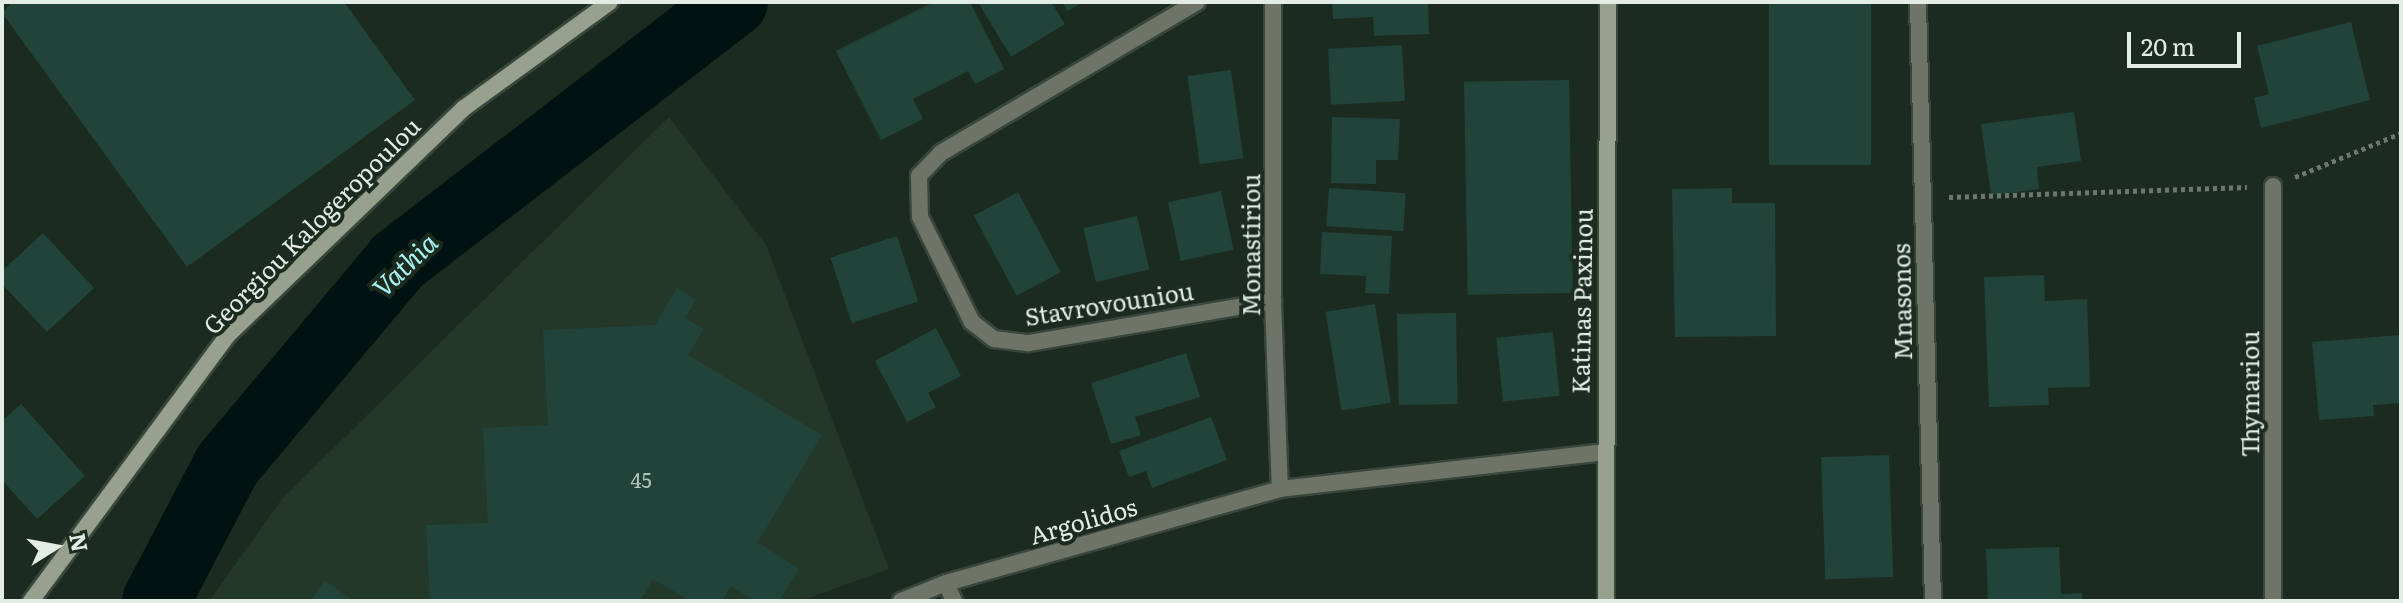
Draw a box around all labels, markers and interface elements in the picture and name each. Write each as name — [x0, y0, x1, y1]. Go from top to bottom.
scale bar — [2131, 16, 2245, 66]
text: 20 m — [2141, 28, 2195, 63]
street label: Georgiou Kalogeropoulou — [197, 111, 425, 339]
street label: Monastiriou — [1236, 174, 1264, 316]
street label: Katinas Paxinou — [1565, 208, 1597, 394]
water label: Vathia — [365, 226, 443, 302]
street label: Mnasonos — [1886, 243, 1916, 361]
street label: Stavrovouniou — [1023, 275, 1195, 331]
street label: Thymariou — [2235, 331, 2263, 457]
house number: 45 — [630, 467, 652, 491]
street label: Argolidos — [1026, 491, 1140, 549]
north arrow — [16, 507, 96, 587]
text: N — [62, 530, 98, 555]

